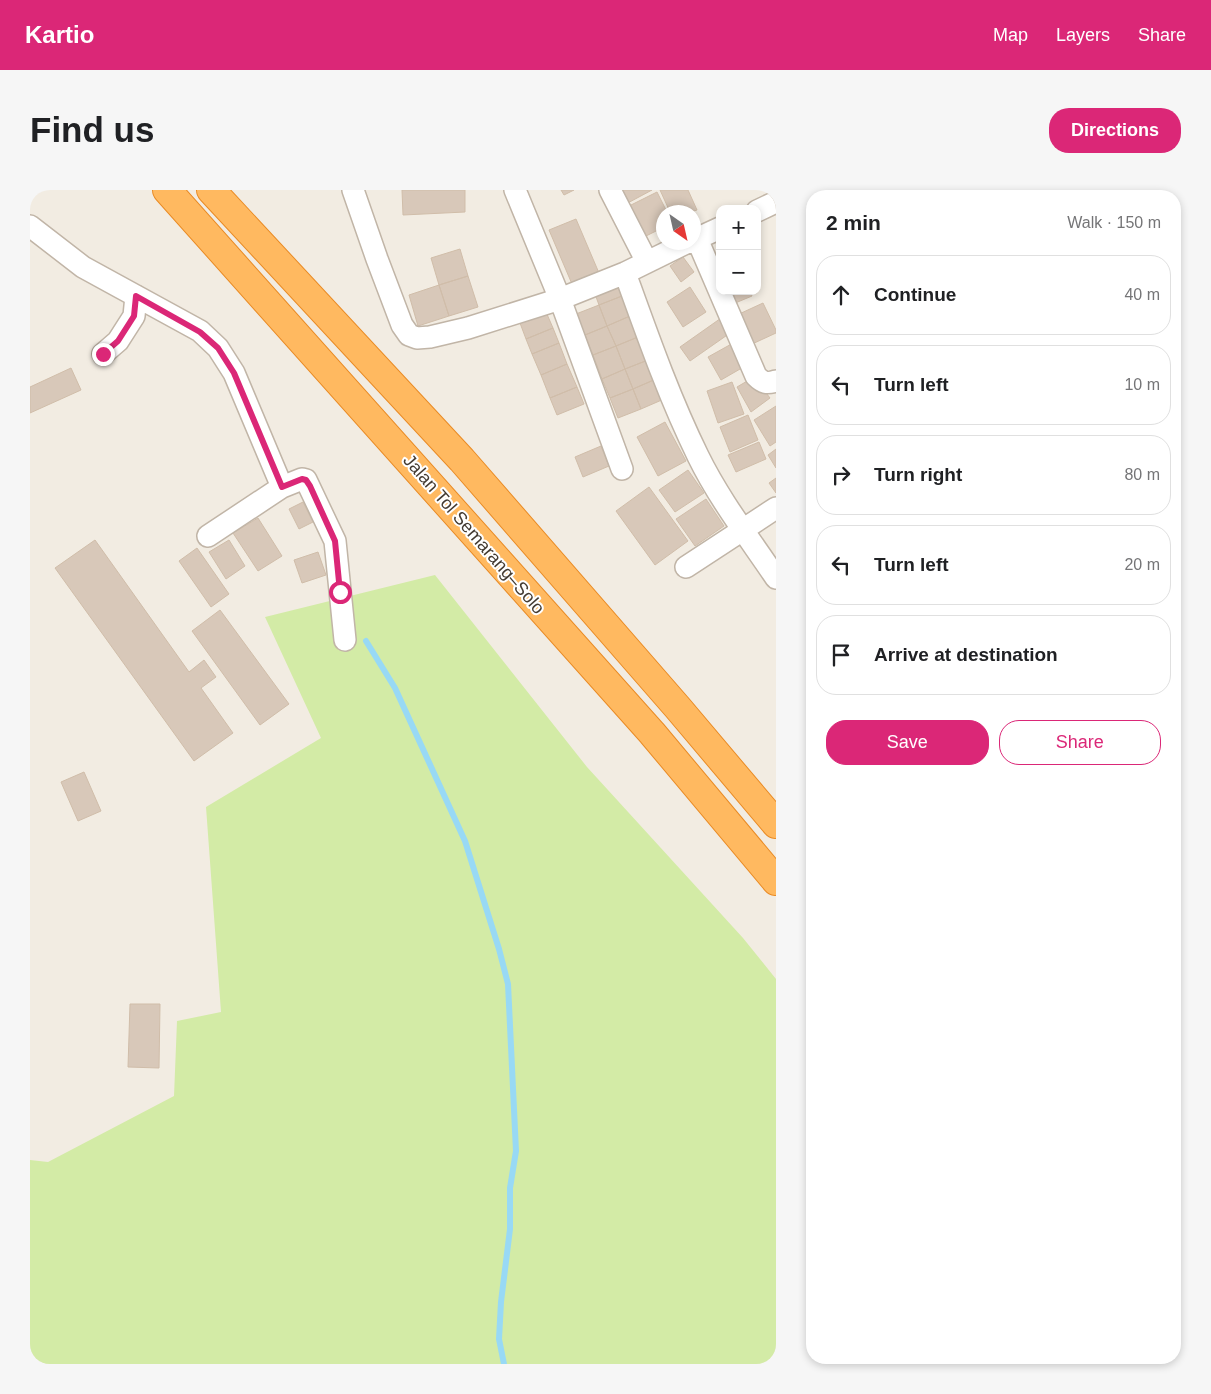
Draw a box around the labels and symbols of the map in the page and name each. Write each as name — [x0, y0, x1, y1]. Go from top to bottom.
north arrow — [656, 205, 701, 250]
route end — [92, 343, 115, 366]
street label: Jalan Tol Semarang–Solo — [399, 450, 549, 618]
route start — [329, 581, 352, 604]

